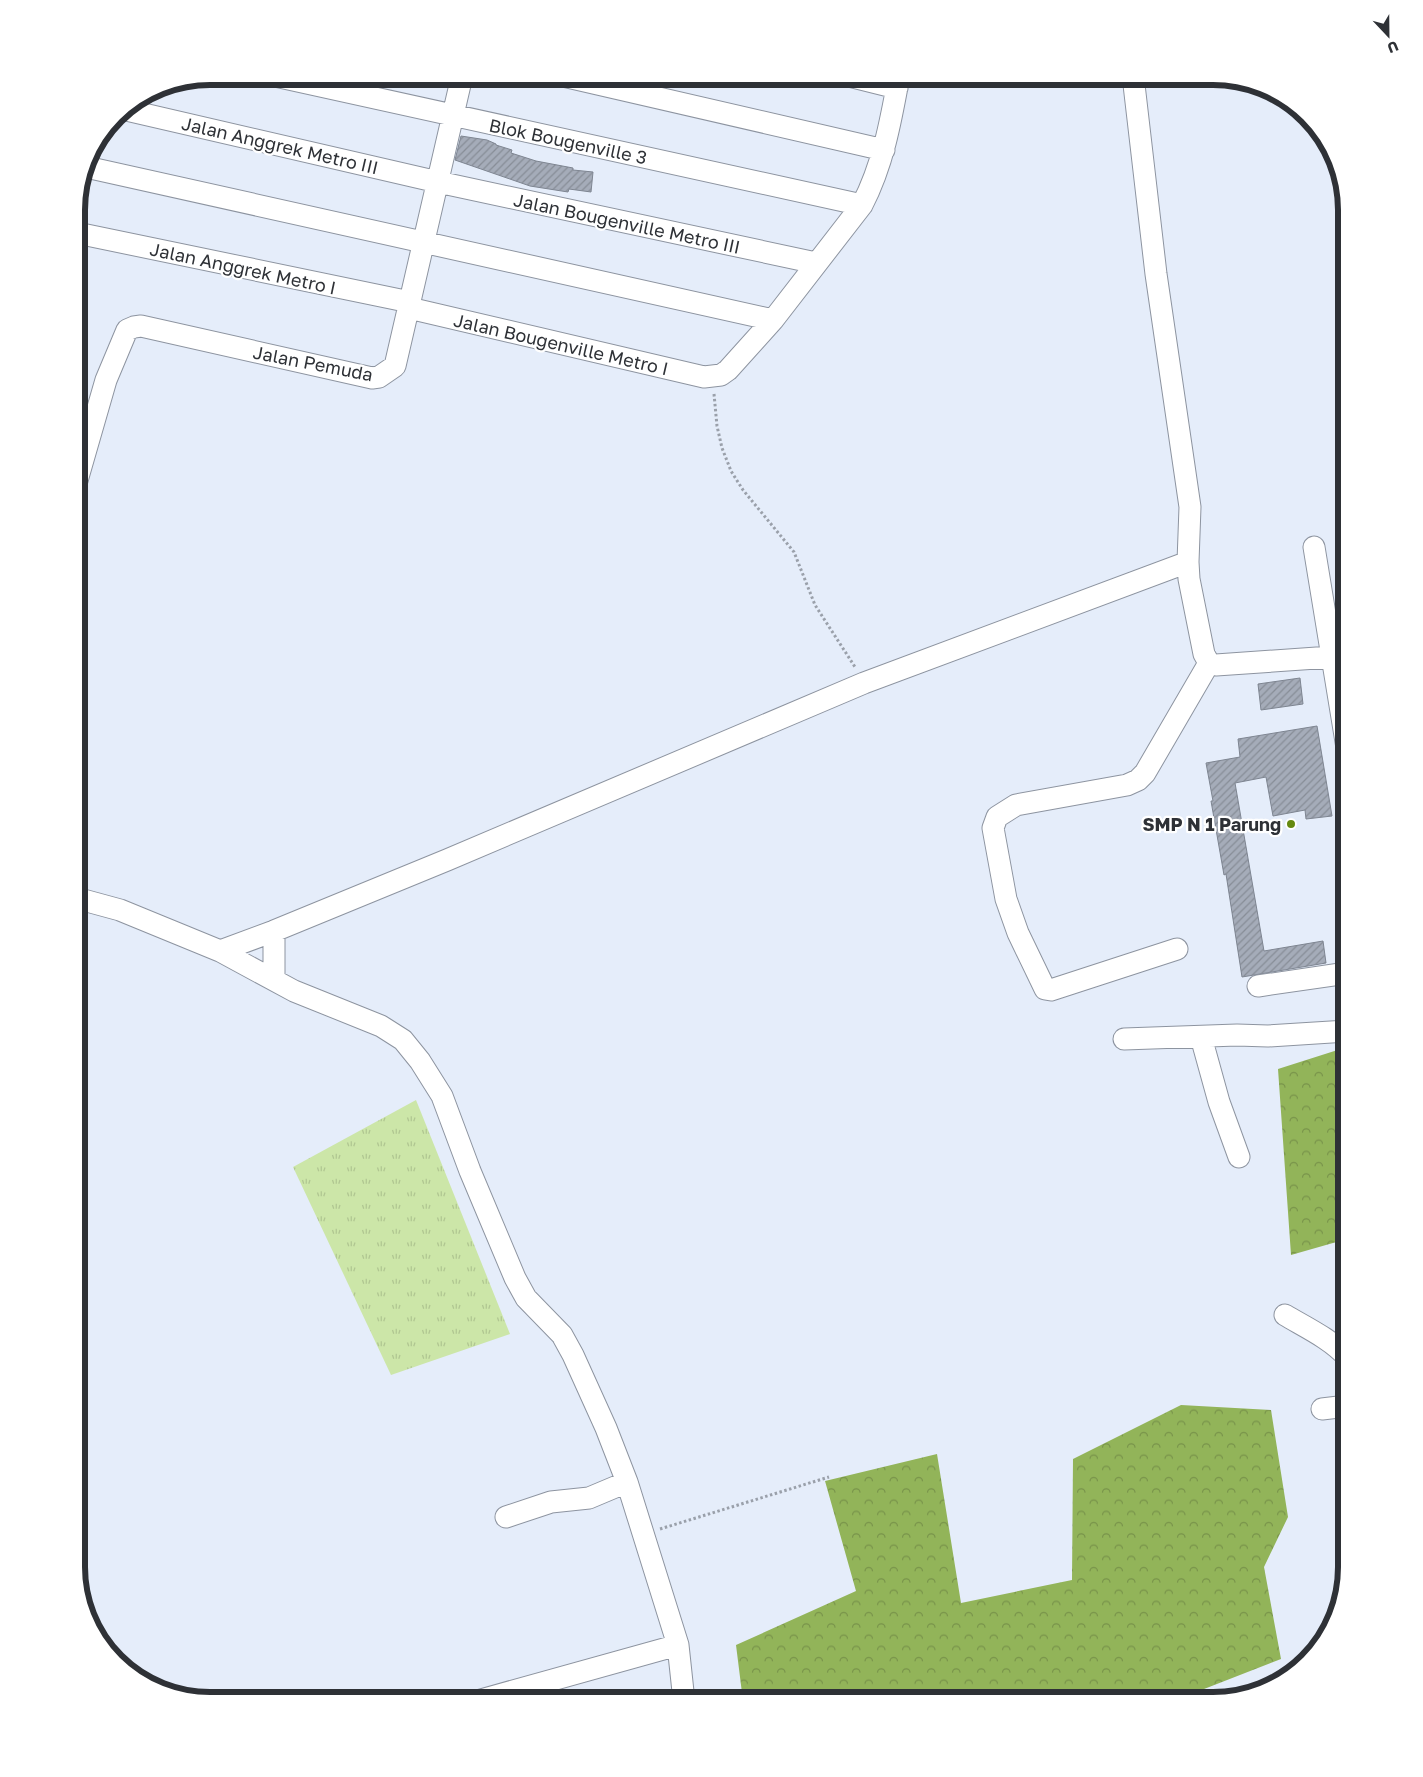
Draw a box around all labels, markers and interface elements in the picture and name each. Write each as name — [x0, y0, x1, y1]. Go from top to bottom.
north arrow — [1363, 10, 1413, 60]
text: U — [1385, 38, 1401, 57]
street label: Jalan Anggrek Metro III — [180, 112, 380, 178]
street label: Blok Bougenville 3 — [487, 114, 649, 168]
street label: Jalan Bougenville Metro III — [512, 188, 742, 258]
street label: Jalan Anggrek Metro I — [148, 238, 338, 298]
street label: Jalan Bougenville Metro I — [451, 309, 671, 379]
street label: Jalan Pemuda — [251, 341, 375, 385]
place label: SMP N 1 Parung — [1142, 813, 1281, 835]
marker: SMP N 1 Parung — [1285, 818, 1297, 830]

